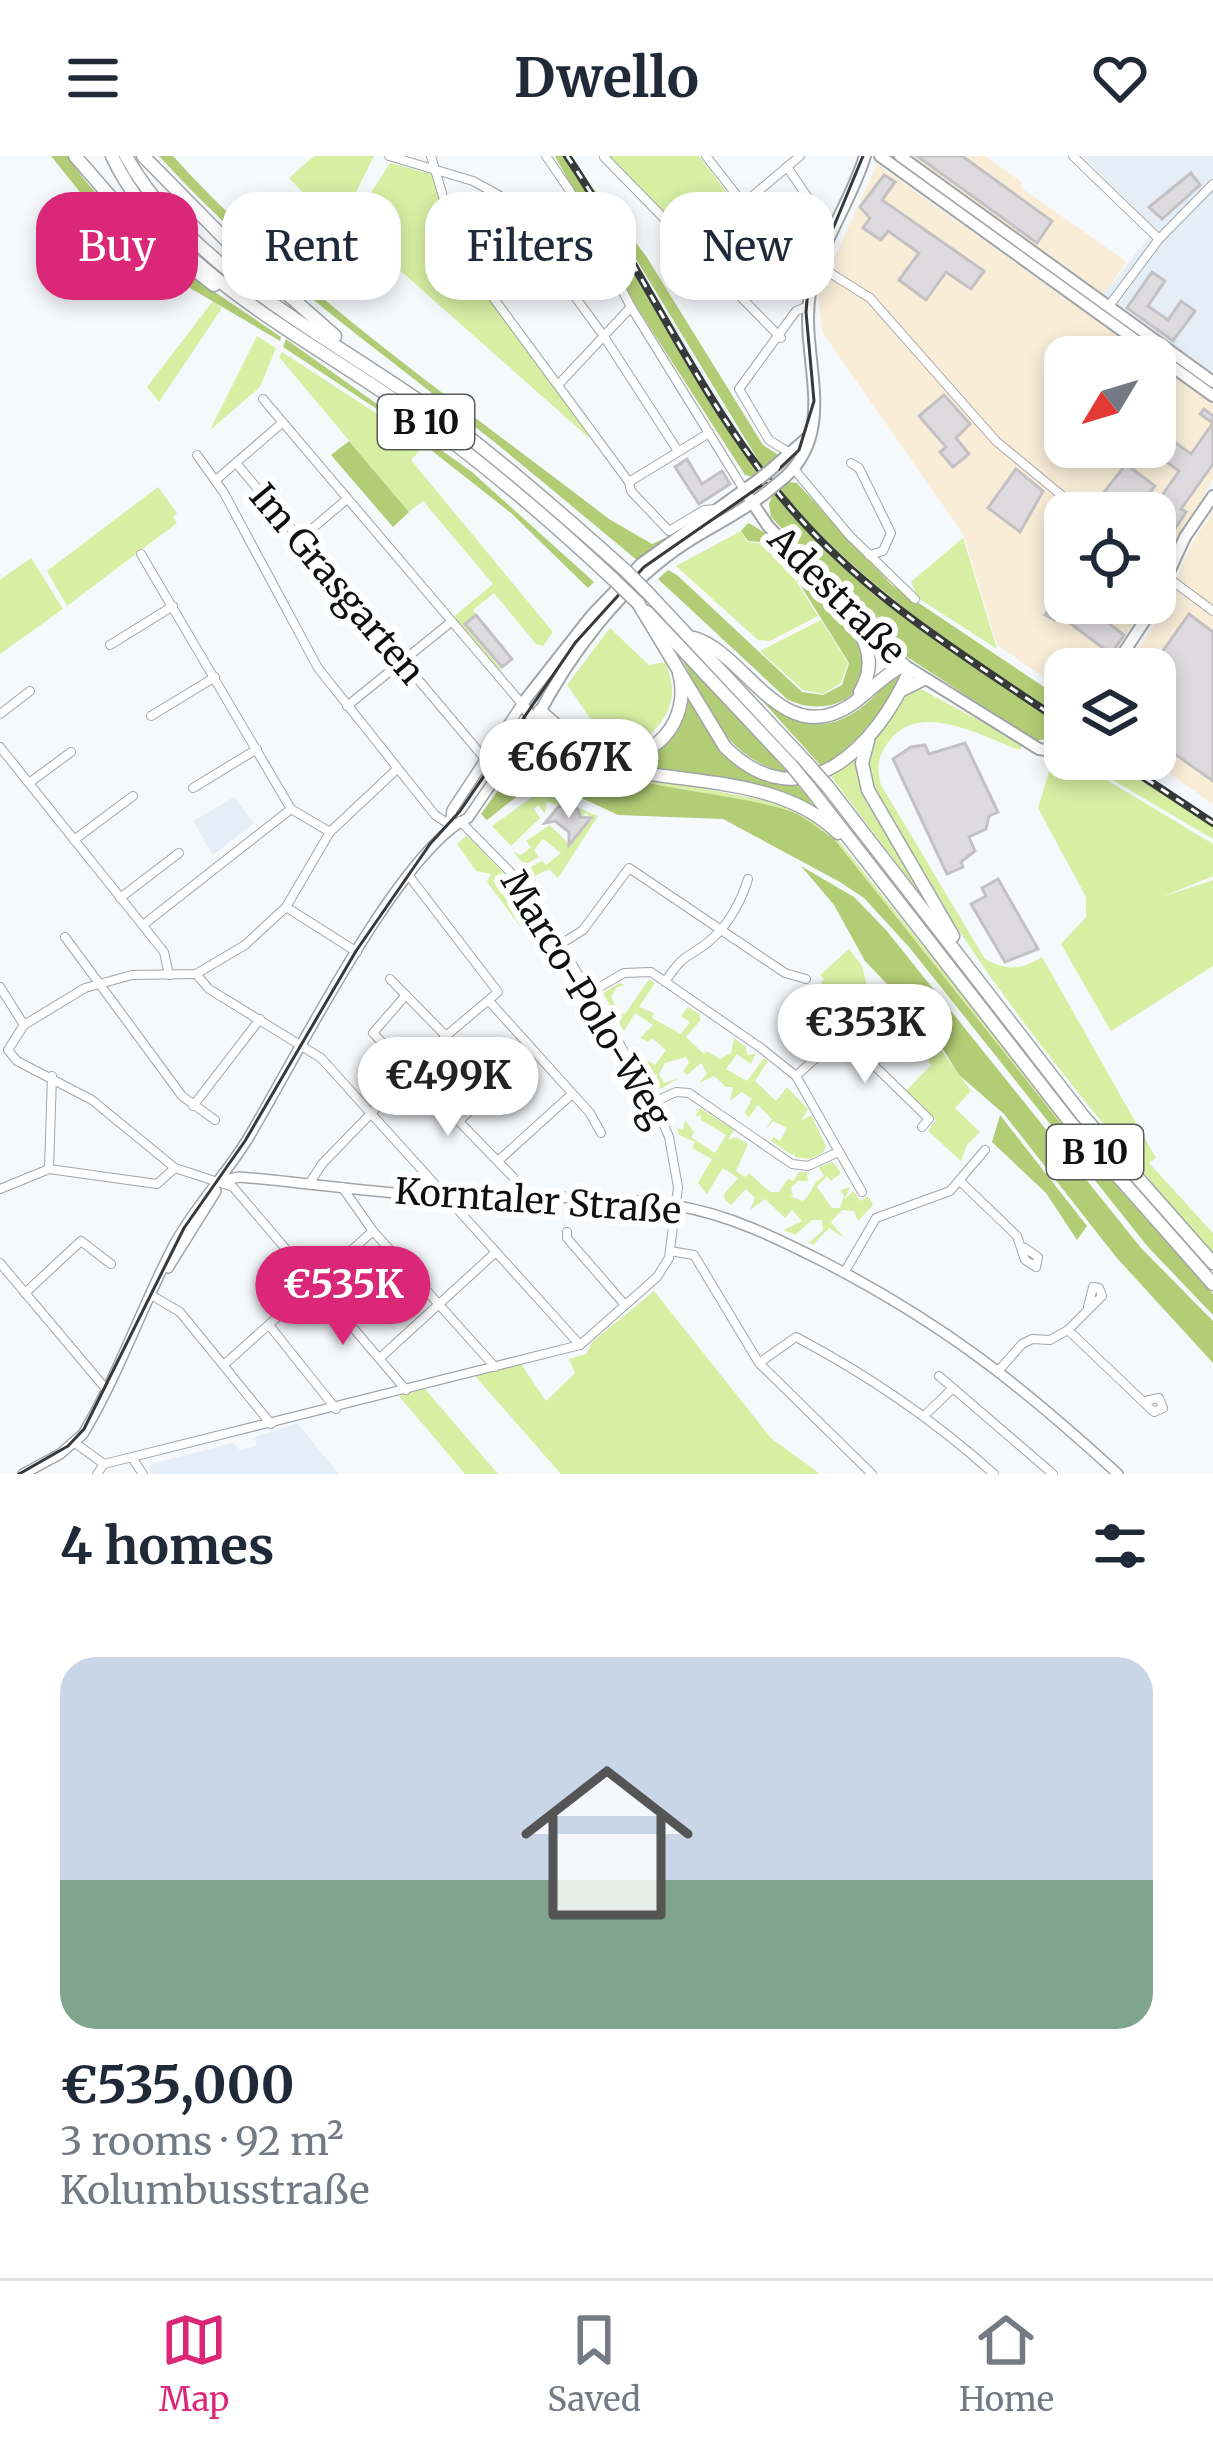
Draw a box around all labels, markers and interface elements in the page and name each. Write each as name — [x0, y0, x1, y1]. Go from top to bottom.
text: Dwello — [514, 44, 699, 112]
icon: menu — [60, 45, 126, 111]
icon: heart — [1087, 45, 1153, 111]
chip: Buy — [36, 192, 198, 300]
chip: Rent — [222, 192, 401, 300]
chip: Filters — [425, 192, 636, 300]
chip: New — [660, 192, 834, 300]
north arrow — [1044, 336, 1176, 468]
map controls — [1044, 336, 1176, 780]
road number: B 10 — [378, 395, 474, 449]
street label: Im Grasgarten — [240, 474, 434, 694]
button: locate — [1044, 492, 1176, 624]
street label: Adestraße — [758, 516, 915, 673]
button: layers — [1044, 648, 1176, 780]
pin: €667K — [485, 719, 653, 821]
text: €667K — [506, 733, 632, 782]
street label: Marco-Polo-Weg — [491, 862, 681, 1136]
pin: €353K — [781, 984, 949, 1086]
text: €353K — [804, 998, 926, 1047]
pin: €499K — [364, 1037, 532, 1139]
text: €499K — [385, 1051, 511, 1100]
road number: B 10 — [1047, 1125, 1143, 1179]
street label: Korntaler Straße — [393, 1169, 683, 1233]
pin: €535K — [259, 1246, 427, 1348]
text: €535K — [282, 1260, 404, 1309]
icon: filters — [1087, 1513, 1153, 1579]
text: 4 homes — [60, 1514, 274, 1578]
icon: home — [499, 1735, 715, 1951]
text: €535,000 — [60, 2053, 295, 2117]
text: 3 rooms · 92 m² — [60, 2117, 344, 2166]
text: Kolumbusstraße — [60, 2166, 370, 2215]
tab: Map — [159, 2307, 229, 2420]
tab: Saved — [547, 2307, 641, 2420]
tab: Home — [959, 2307, 1054, 2420]

